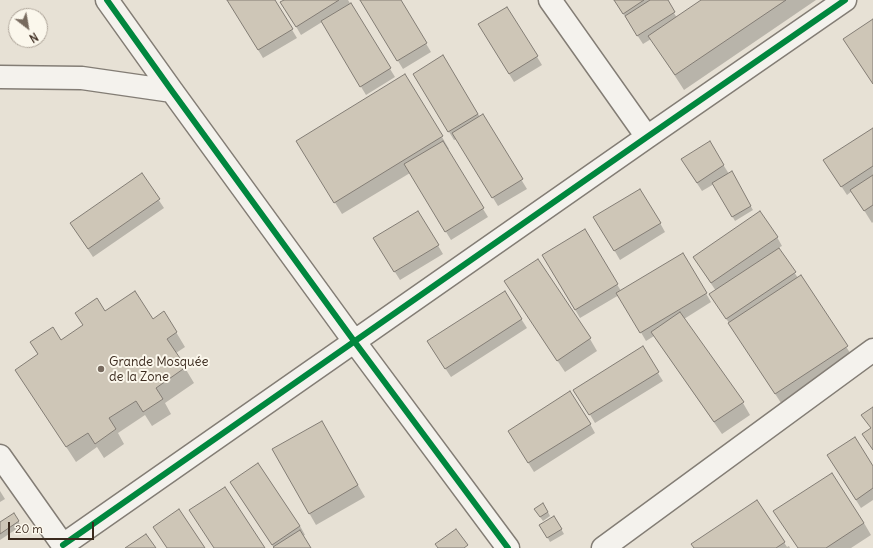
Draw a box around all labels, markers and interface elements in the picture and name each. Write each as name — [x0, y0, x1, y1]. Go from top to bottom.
north arrow — [8, 8, 48, 48]
text: N — [27, 29, 41, 45]
place label: Grande Mosquée de la Zone — [109, 354, 209, 385]
marker: Grande Mosquée de la Zone — [96, 364, 106, 374]
scale bar — [10, 514, 96, 540]
text: 20 m — [15, 521, 43, 536]

